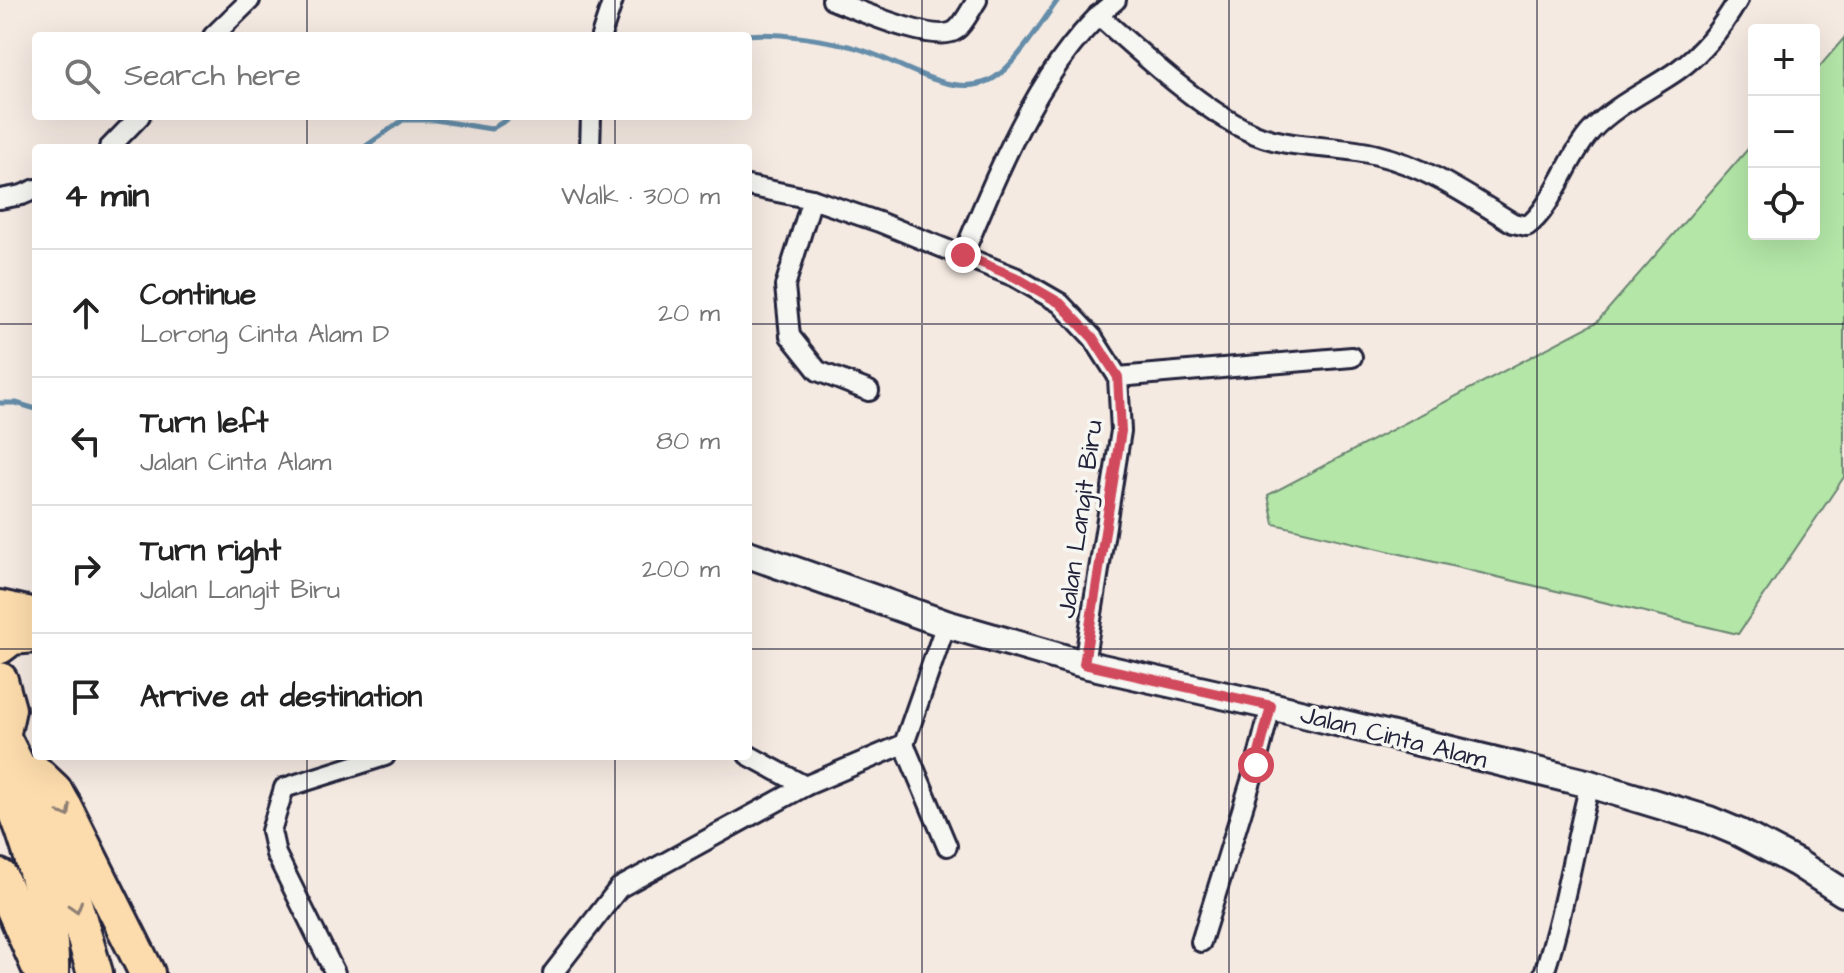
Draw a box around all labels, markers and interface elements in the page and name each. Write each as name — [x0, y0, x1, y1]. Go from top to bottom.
map controls — [1748, 24, 1820, 240]
button: + — [1748, 24, 1820, 96]
search box — [32, 32, 752, 120]
icon: search — [60, 54, 104, 98]
text: Search here — [124, 55, 301, 97]
button: − — [1748, 96, 1820, 168]
button: locate — [1748, 168, 1820, 240]
text: 4 min — [64, 172, 149, 220]
text: Walk · 300 m — [561, 178, 720, 214]
route end — [945, 237, 981, 273]
text: Continue — [140, 274, 256, 316]
icon: ahead — [64, 291, 108, 335]
text: 20 m — [658, 295, 720, 331]
text: Lorong Cinta Alam D — [140, 316, 389, 352]
text: Turn left — [140, 402, 268, 444]
street label: Jalan Langit Biru — [1048, 418, 1114, 621]
icon: left — [64, 419, 108, 463]
text: 80 m — [656, 423, 720, 459]
text: Jalan Cinta Alam — [140, 444, 331, 480]
text: Turn right — [140, 530, 281, 572]
icon: right — [64, 547, 108, 591]
text: 200 m — [642, 551, 720, 587]
text: Jalan Langit Biru — [140, 572, 340, 608]
icon: arrive — [64, 675, 108, 719]
text: Arrive at destination — [140, 676, 422, 718]
street label: Jalan Cinta Alam — [1297, 696, 1492, 778]
route start — [1238, 747, 1274, 783]
one-way arrow — [57, 804, 72, 818]
one-way arrow — [67, 899, 83, 913]

